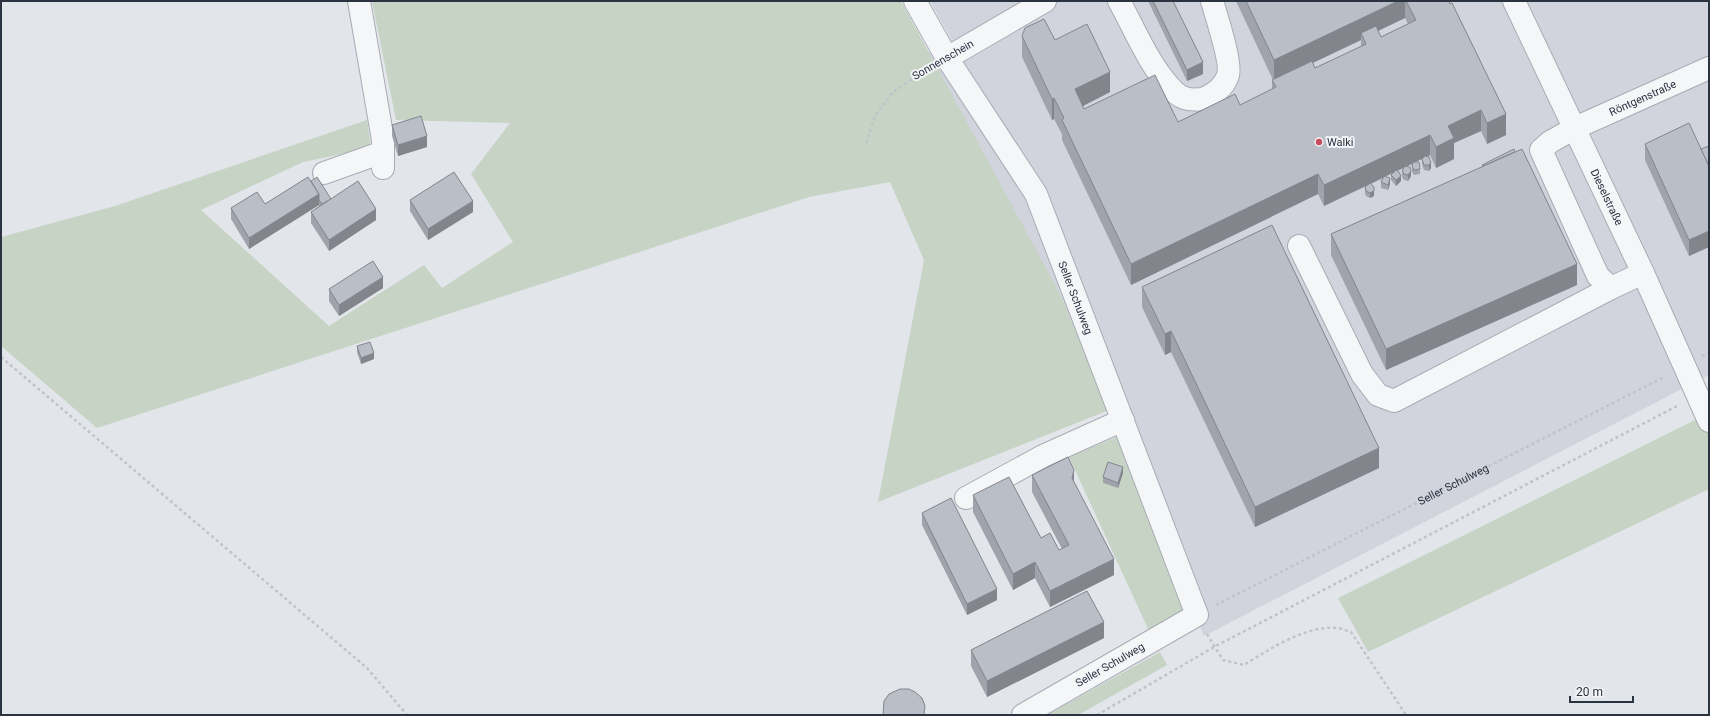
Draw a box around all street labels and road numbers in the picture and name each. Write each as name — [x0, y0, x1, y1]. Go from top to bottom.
street label: Sonnenschein — [910, 37, 976, 83]
street label: Röntgenstraße — [1607, 77, 1678, 118]
street label: Dieselstraße — [1588, 167, 1626, 228]
street label: Seller Schulweg — [1056, 259, 1096, 336]
street label: Seller Schulweg — [1416, 461, 1491, 508]
street label: Seller Schulweg — [1073, 640, 1147, 690]

